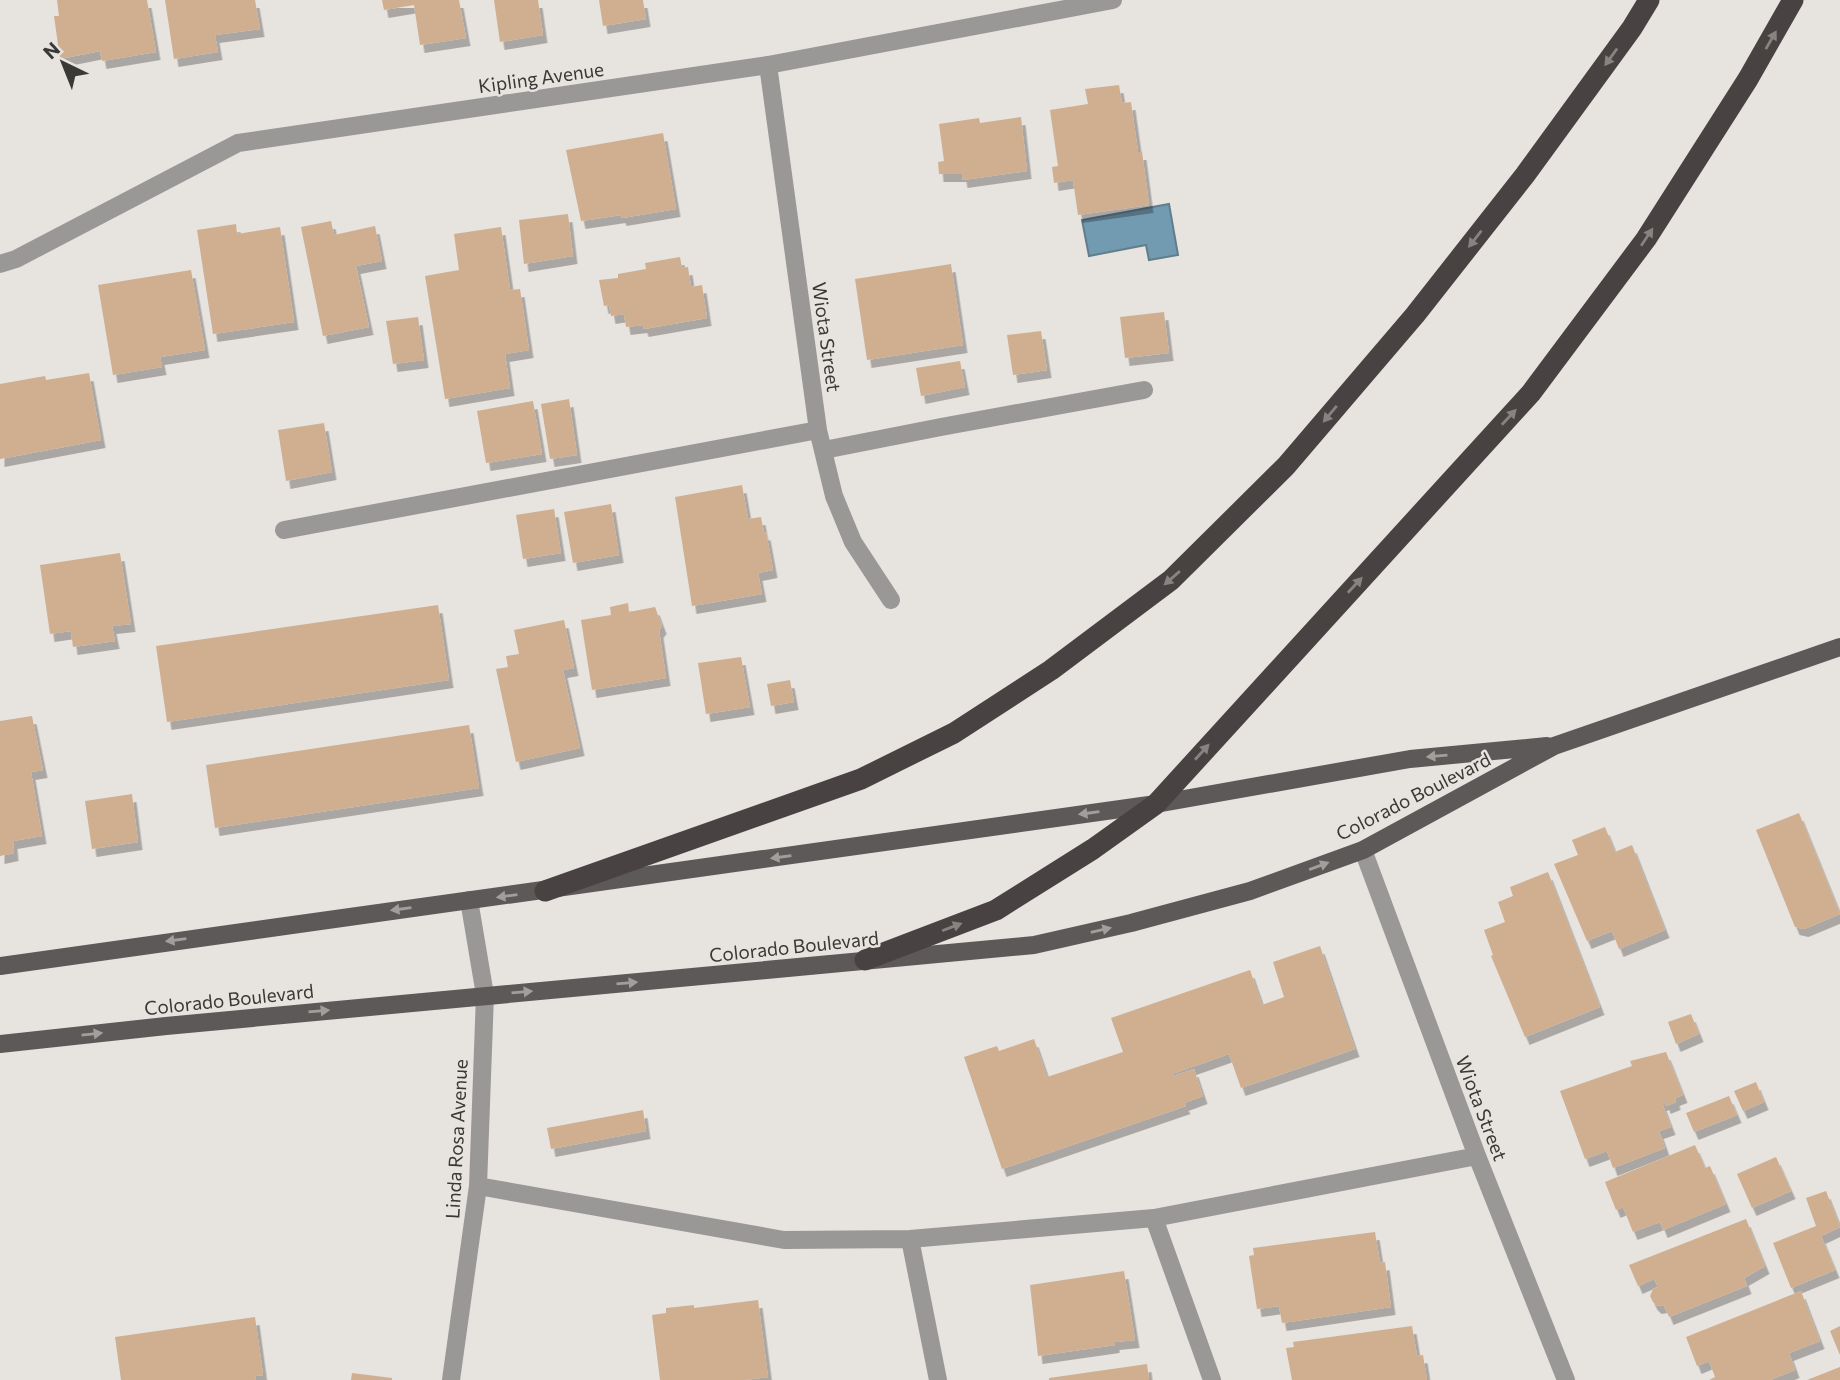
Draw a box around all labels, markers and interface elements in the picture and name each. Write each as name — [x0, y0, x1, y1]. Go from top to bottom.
north arrow — [28, 28, 98, 98]
one-way arrow — [1765, 30, 1777, 49]
text: N — [38, 37, 64, 63]
one-way arrow — [1604, 48, 1618, 66]
street label: Kipling Avenue — [477, 57, 605, 97]
one-way arrow — [1641, 227, 1654, 246]
one-way arrow — [1467, 229, 1482, 247]
street label: Wiota Street — [808, 281, 846, 394]
one-way arrow — [1323, 406, 1338, 423]
one-way arrow — [1501, 409, 1517, 426]
one-way arrow — [1163, 570, 1181, 586]
one-way arrow — [1347, 577, 1363, 594]
one-way arrow — [1193, 744, 1209, 761]
street label: Colorado Boulevard — [1332, 747, 1494, 845]
one-way arrow — [1426, 751, 1448, 762]
one-way arrow — [1078, 808, 1100, 819]
one-way arrow — [770, 852, 792, 863]
one-way arrow — [1308, 860, 1329, 871]
one-way arrow — [496, 890, 518, 901]
one-way arrow — [390, 904, 412, 915]
one-way arrow — [941, 921, 962, 932]
one-way arrow — [1090, 924, 1112, 935]
street label: Colorado Boulevard — [708, 926, 880, 966]
one-way arrow — [165, 935, 187, 946]
one-way arrow — [616, 977, 638, 988]
street label: Colorado Boulevard — [143, 979, 315, 1019]
one-way arrow — [511, 986, 533, 997]
one-way arrow — [308, 1006, 330, 1017]
one-way arrow — [82, 1028, 104, 1039]
street label: Wiota Street — [1451, 1052, 1513, 1164]
street label: Linda Rosa Avenue — [440, 1058, 472, 1220]

